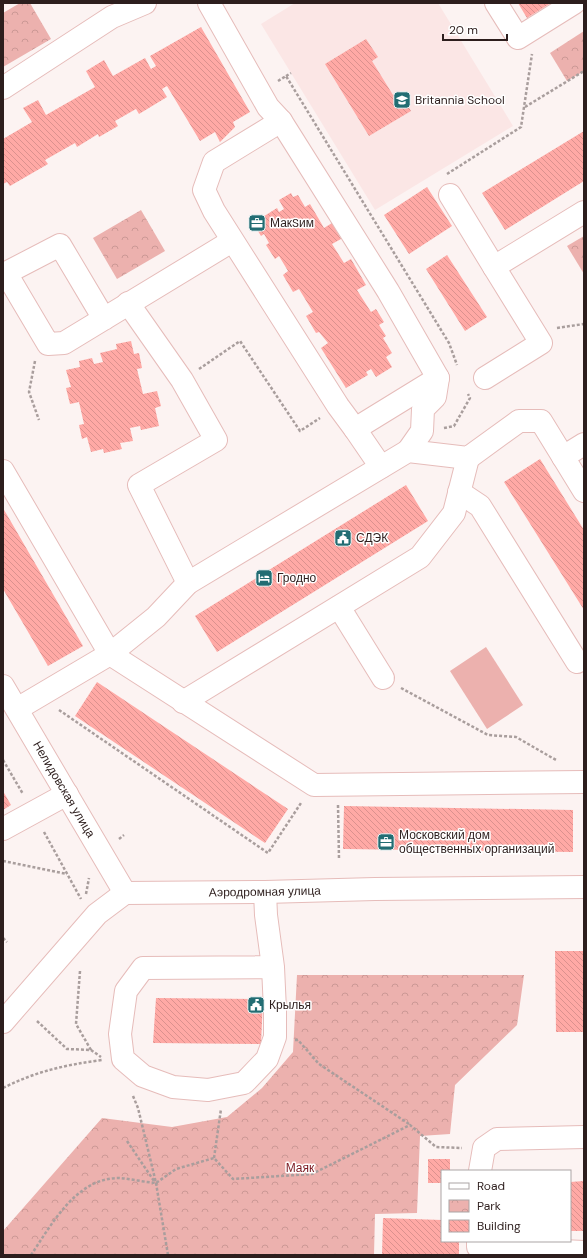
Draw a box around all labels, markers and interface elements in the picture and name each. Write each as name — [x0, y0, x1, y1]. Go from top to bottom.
scale bar — [443, 16, 507, 42]
text: 20 m — [449, 22, 478, 38]
school or university icon: Britannia School — [392, 90, 412, 110]
place label: Britannia School — [415, 92, 505, 108]
office icon: МакSим — [247, 213, 267, 233]
place label: МакSим — [270, 215, 314, 231]
public building icon: СДЭК — [333, 528, 353, 548]
place label: СДЭК — [356, 530, 388, 546]
hotel icon: Гродно — [254, 568, 274, 588]
place label: Гродно — [277, 570, 317, 586]
street label: Нелидовская улица — [29, 738, 99, 841]
place label: Московский дом общественных организаций — [399, 827, 554, 857]
office icon: Московский дом общественных организаций — [376, 832, 396, 852]
street label: Аэродромная улица — [209, 882, 321, 900]
public building icon: Крылья — [246, 995, 266, 1015]
place label: Крылья — [269, 997, 311, 1013]
park label: Маяк — [286, 1160, 315, 1176]
legend — [441, 1170, 571, 1242]
text: Road — [477, 1178, 505, 1194]
text: Park — [477, 1198, 501, 1214]
text: Building — [477, 1218, 521, 1234]

